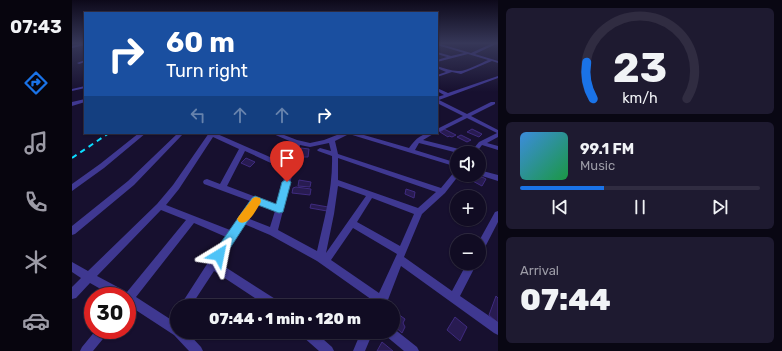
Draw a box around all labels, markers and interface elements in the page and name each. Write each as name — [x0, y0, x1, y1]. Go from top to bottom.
text: 07:43 — [10, 16, 62, 38]
text: 60 m — [166, 26, 235, 59]
icon: right — [100, 28, 152, 80]
text: 23 — [613, 43, 667, 92]
text: Turn right — [166, 60, 248, 82]
icon: directions — [22, 69, 50, 97]
text: km/h — [622, 90, 658, 107]
icon: left — [187, 104, 209, 126]
icon: ahead — [229, 104, 251, 126]
icon: ahead — [271, 104, 293, 126]
icon: right — [313, 104, 335, 126]
icon: music — [22, 129, 50, 157]
text: 99.1 FM — [580, 140, 634, 158]
pin — [270, 141, 304, 182]
map controls — [450, 146, 486, 270]
button: sound — [450, 146, 486, 182]
icon: arrive — [276, 147, 298, 169]
text: Music — [580, 158, 615, 173]
icon: phone — [22, 188, 50, 216]
button: + — [450, 190, 486, 226]
icon: previous — [549, 196, 571, 218]
icon: pause — [629, 196, 651, 218]
icon: next — [709, 196, 731, 218]
position arrow — [198, 234, 240, 276]
button: − — [450, 234, 486, 270]
icon: climate — [22, 248, 50, 276]
text: Arrival — [520, 263, 559, 278]
text: 07:44 — [520, 282, 611, 318]
speed limit sign: 30 — [84, 287, 136, 339]
icon: car — [22, 307, 50, 335]
text: 07:44 · 1 min · 120 m — [209, 310, 361, 328]

